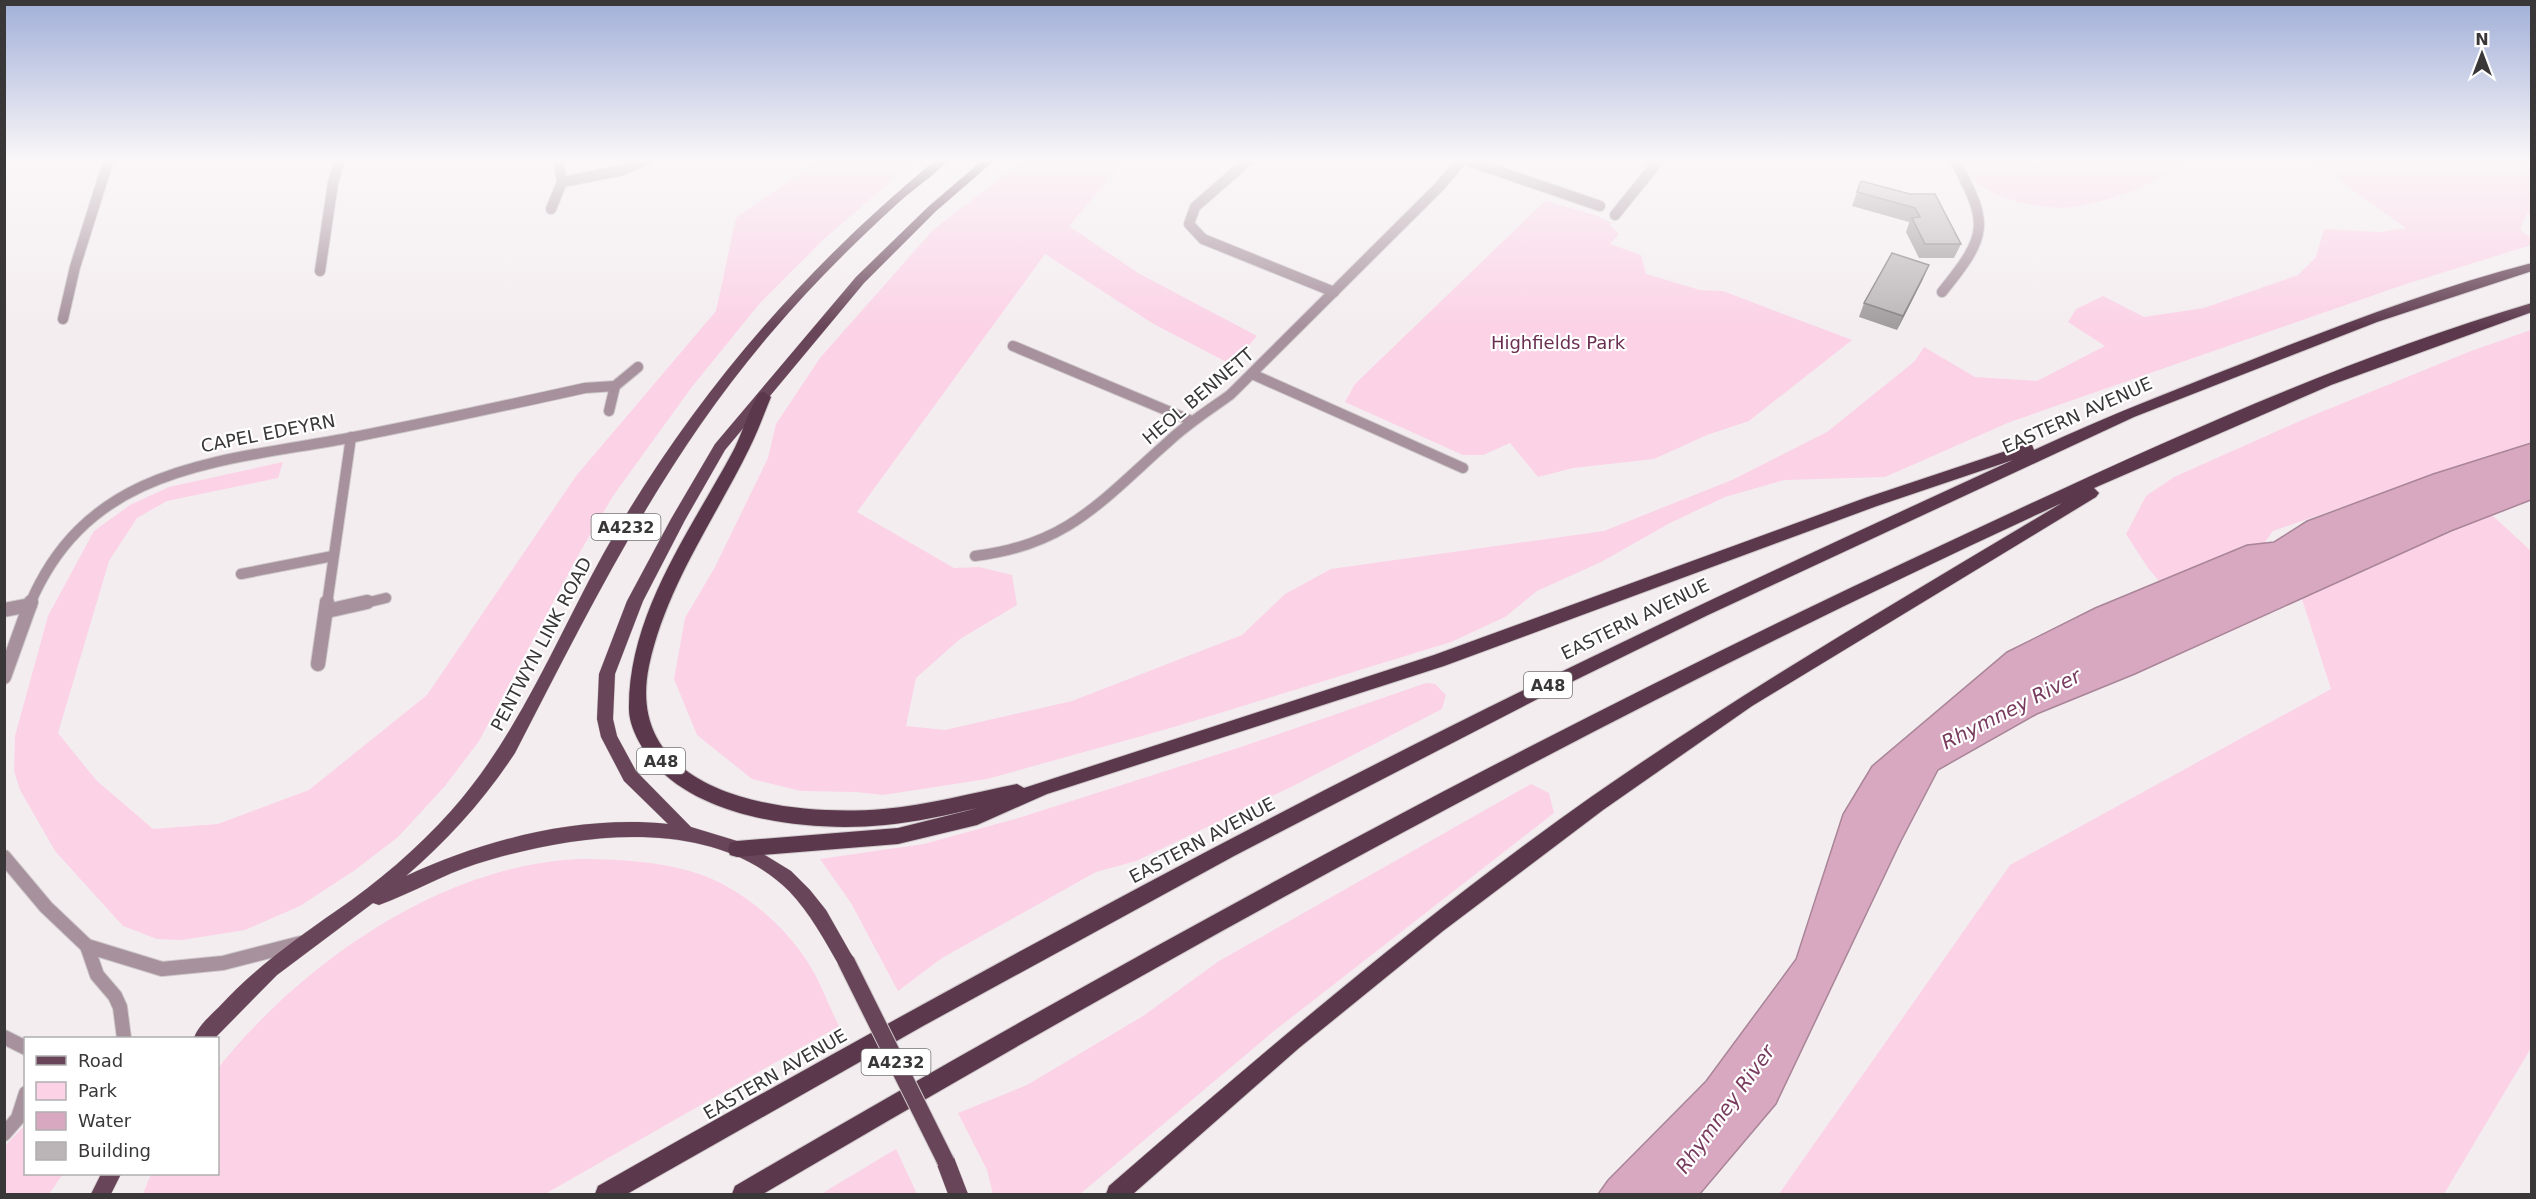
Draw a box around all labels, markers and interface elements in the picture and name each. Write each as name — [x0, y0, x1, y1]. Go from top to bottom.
north arrow — [2452, 24, 2512, 84]
text: N — [2475, 30, 2489, 49]
park label: Highfields Park — [1491, 332, 1626, 353]
street label: HEOL BENNETT — [1138, 343, 1259, 449]
street label: EASTERN AVENUE — [1999, 372, 2155, 458]
street label: CAPEL EDEYRN — [199, 410, 337, 456]
road number: A4232 — [592, 514, 660, 540]
street label: PENTWYN LINK ROAD — [486, 554, 596, 734]
street label: EASTERN AVENUE — [1558, 574, 1712, 664]
water label: Rhymney River — [1937, 663, 2086, 754]
road number: A48 — [1524, 672, 1572, 698]
road number: A48 — [637, 748, 685, 774]
street label: EASTERN AVENUE — [1126, 793, 1278, 887]
street label: EASTERN AVENUE — [700, 1024, 850, 1124]
legend — [24, 1037, 219, 1175]
water label: Rhymney River — [1670, 1039, 1781, 1178]
road number: A4232 — [862, 1049, 930, 1075]
text: Road — [78, 1050, 123, 1071]
text: Park — [78, 1080, 117, 1101]
text: Water — [78, 1110, 132, 1131]
text: Building — [78, 1140, 151, 1161]

